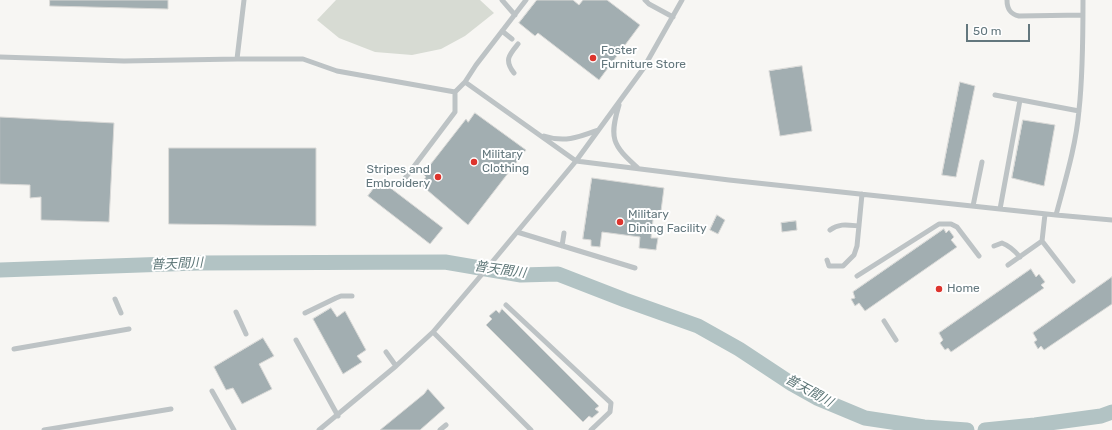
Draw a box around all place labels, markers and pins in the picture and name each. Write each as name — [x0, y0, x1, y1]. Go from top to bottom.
place label: Foster Furniture Store — [601, 44, 686, 72]
marker: Foster Furniture Store — [588, 53, 598, 63]
place label: Military Clothing — [482, 148, 529, 176]
marker: Military Clothing — [469, 157, 479, 167]
place label: Stripes and Embroidery — [366, 163, 430, 191]
marker: Stripes and Embroidery — [433, 172, 443, 182]
place label: Military Dining Facility — [628, 208, 707, 236]
marker: Military Dining Facility — [615, 217, 625, 227]
place label: Home — [947, 282, 980, 296]
marker: Home — [934, 284, 944, 294]

